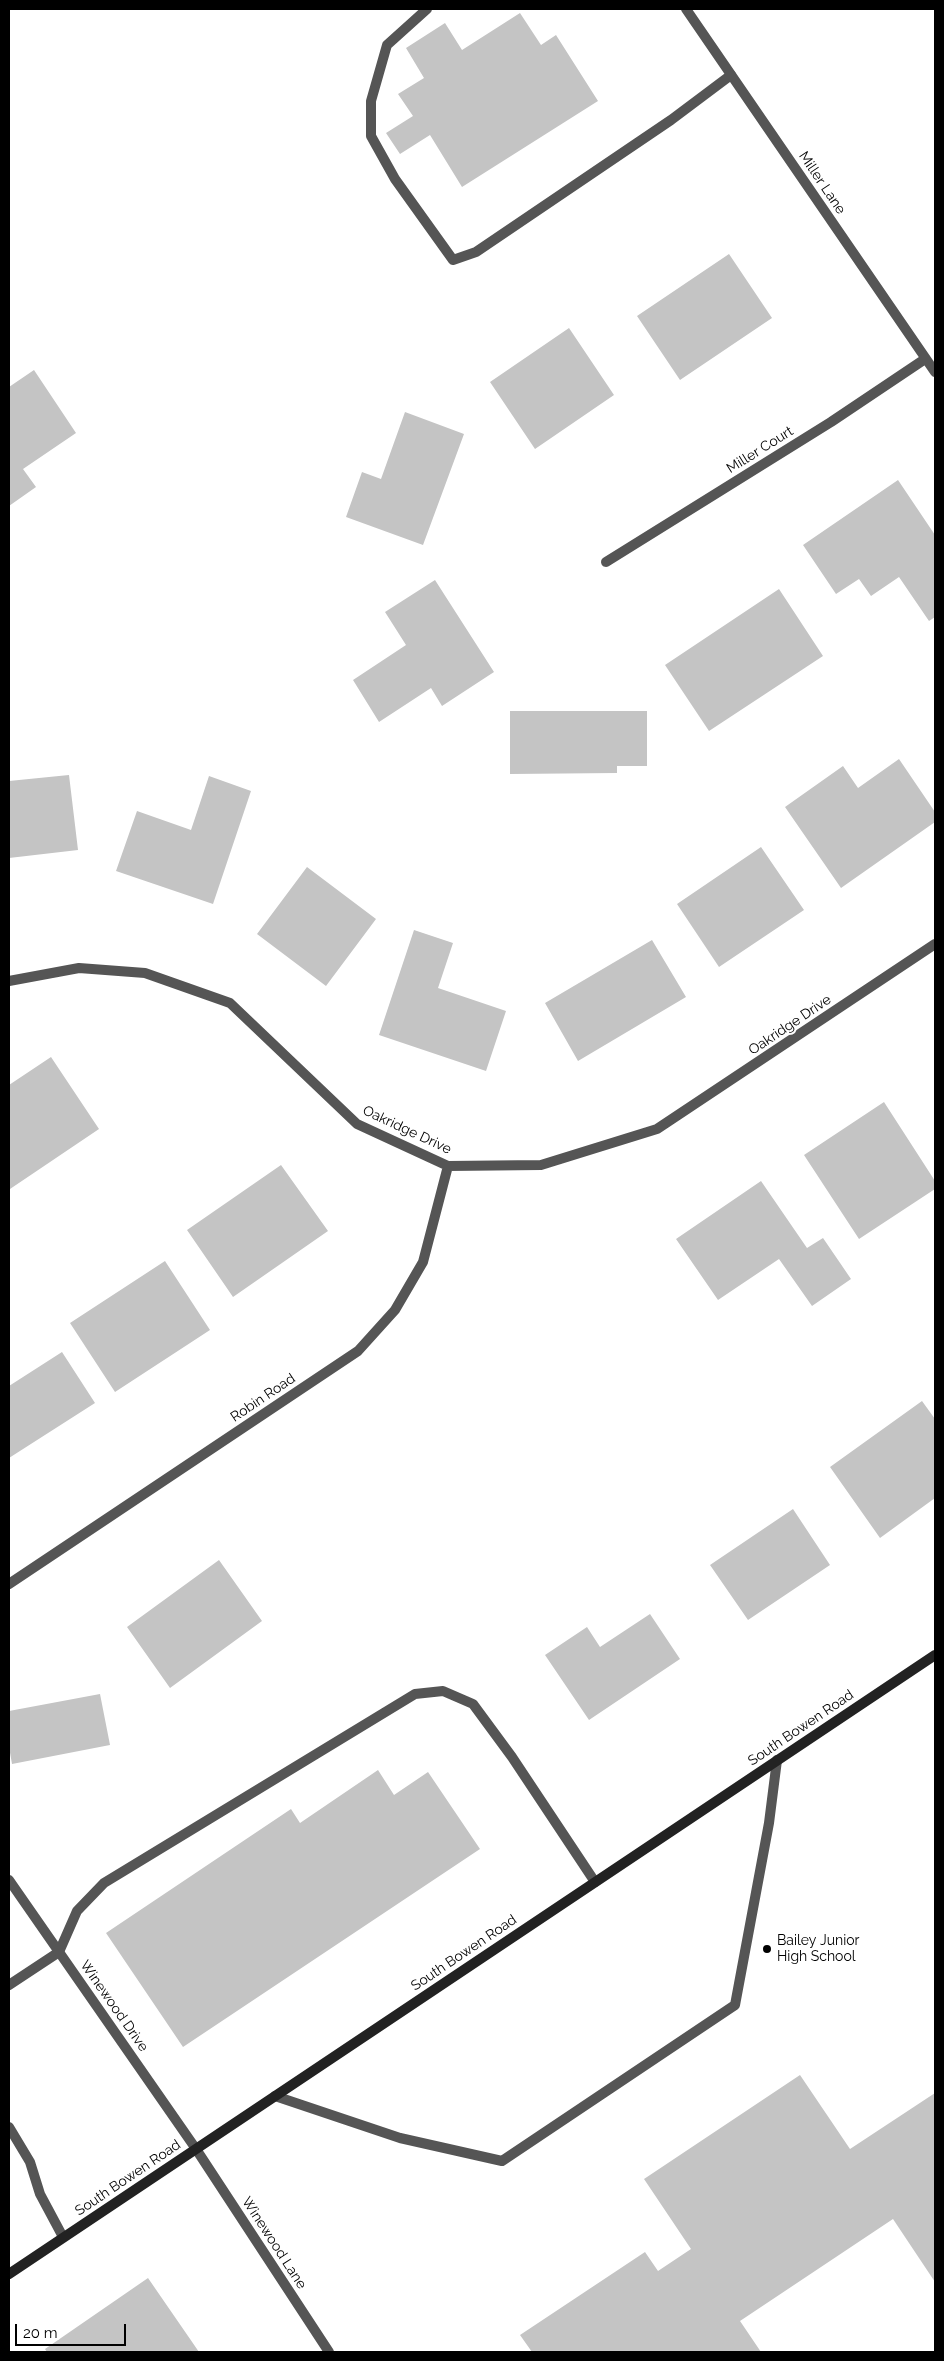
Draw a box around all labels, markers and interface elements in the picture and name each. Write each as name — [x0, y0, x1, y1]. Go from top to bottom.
street label: Miller Lane — [795, 149, 849, 217]
street label: Miller Court — [724, 423, 796, 477]
street label: Oakridge Drive — [745, 991, 835, 1059]
street label: Oakridge Drive — [360, 1102, 454, 1158]
street label: Robin Road — [228, 1370, 298, 1426]
street label: South Bowen Road — [745, 1686, 857, 1770]
street label: South Bowen Road — [408, 1911, 520, 1995]
place label: Bailey Junior High School — [777, 1933, 859, 1965]
marker: Bailey Junior High School — [761, 1943, 773, 1955]
street label: Winewood Drive — [76, 1957, 152, 2055]
street label: South Bowen Road — [72, 2136, 184, 2220]
street label: Winewood Lane — [238, 2194, 310, 2292]
scale bar — [18, 2314, 129, 2346]
text: 20 m — [23, 2324, 58, 2342]

